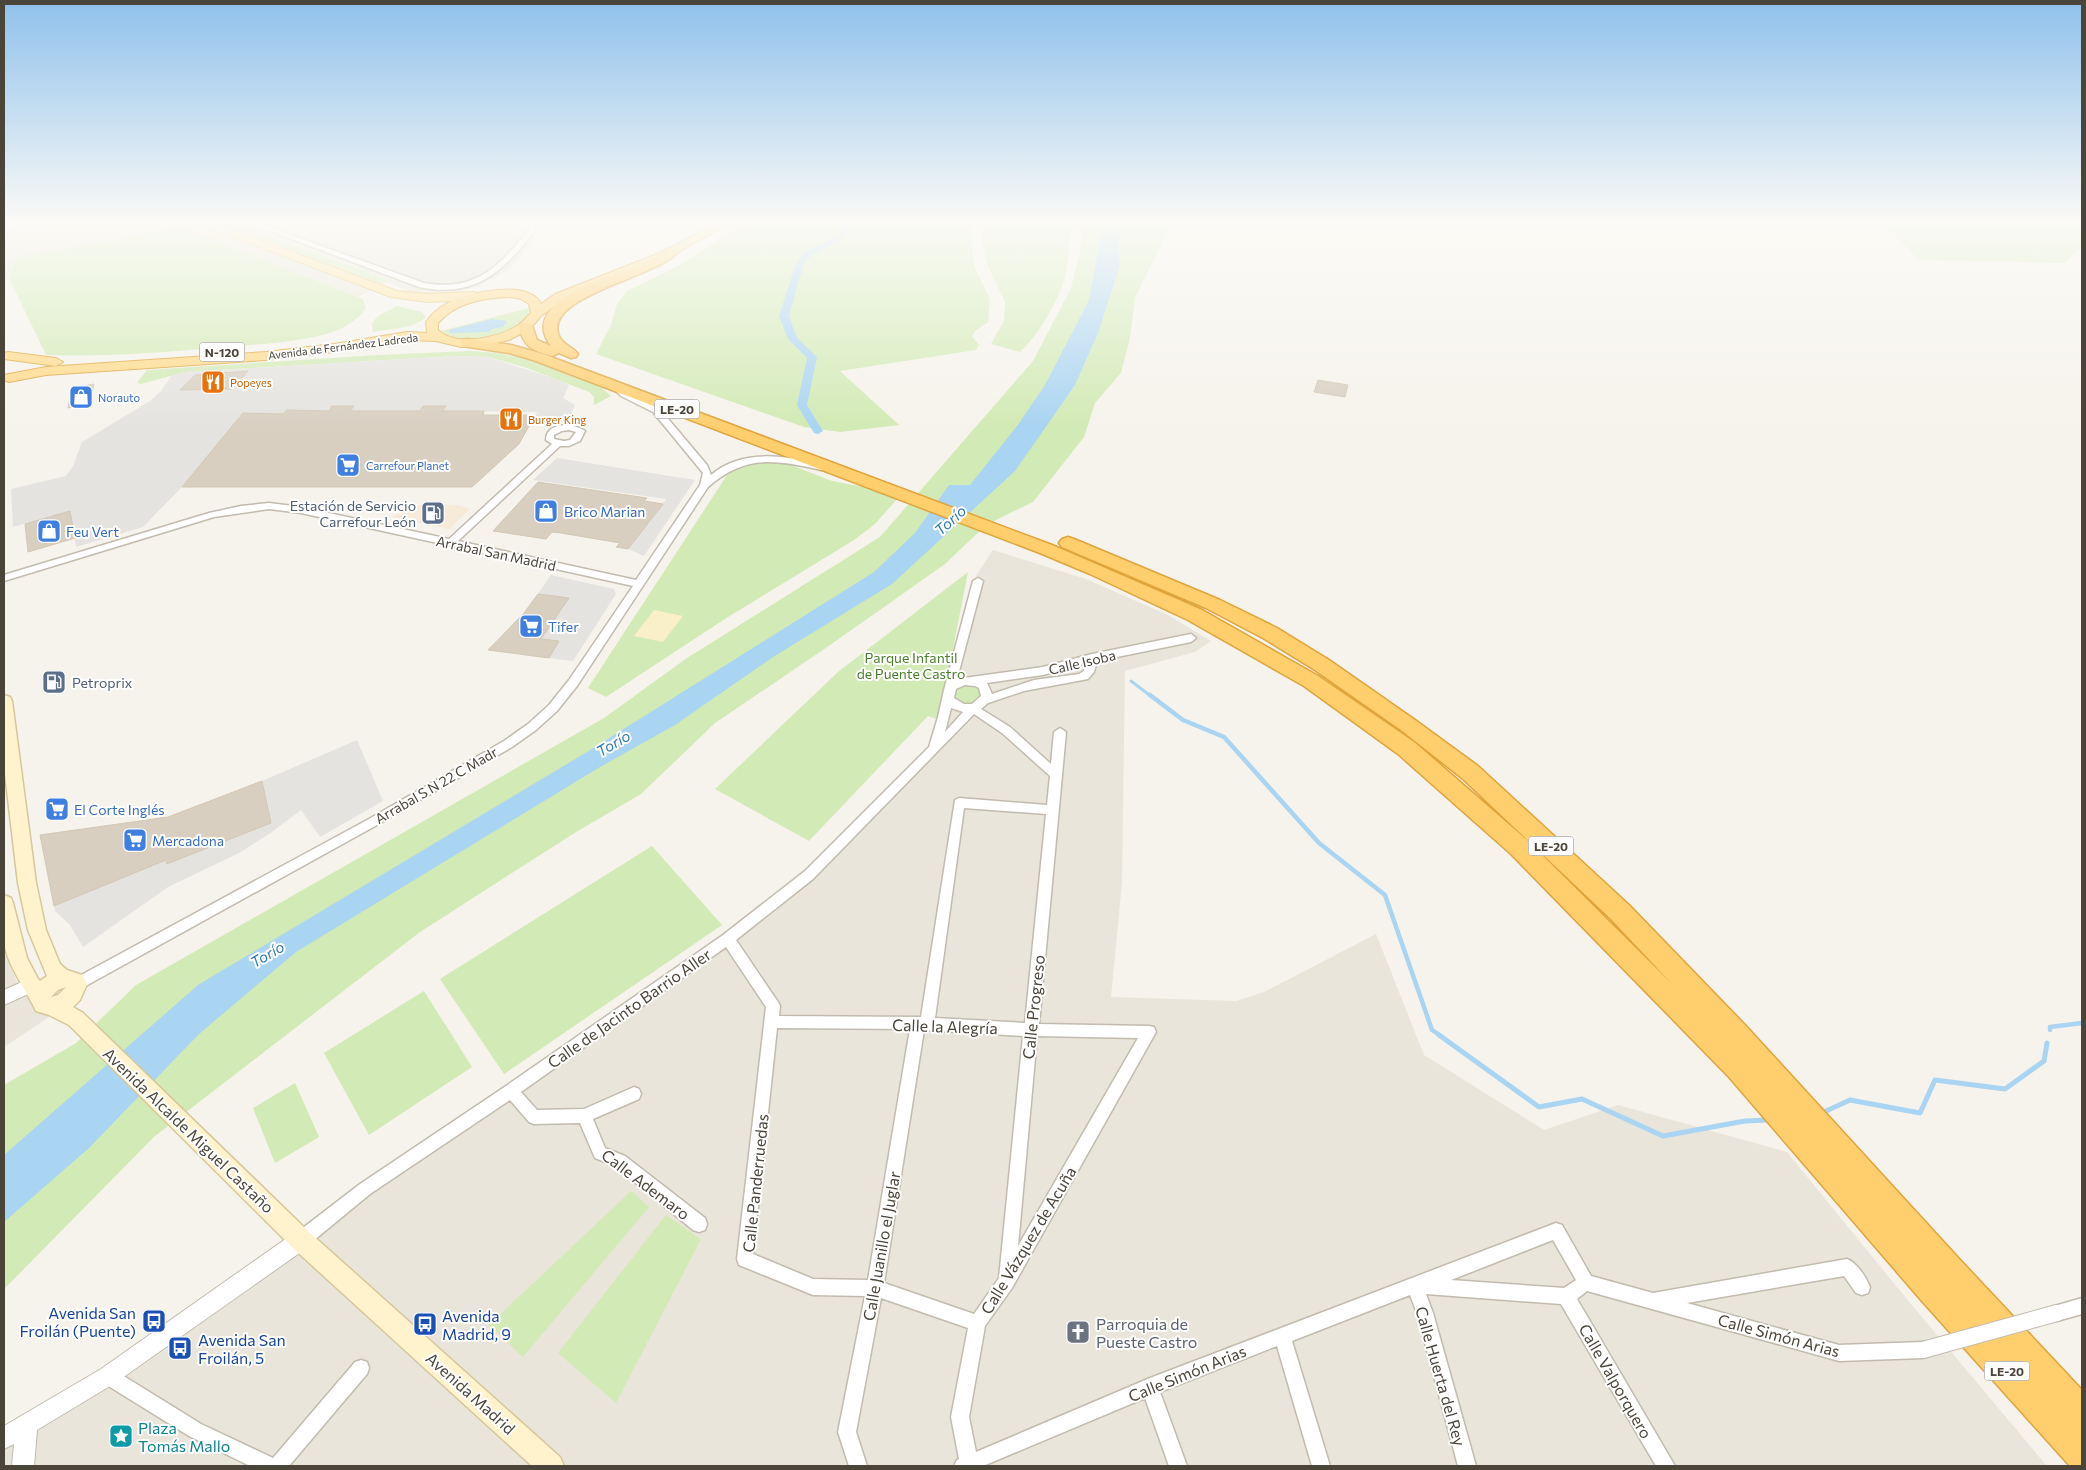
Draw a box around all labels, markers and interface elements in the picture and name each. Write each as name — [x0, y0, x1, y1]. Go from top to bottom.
street label: Avenida de Fernández Ladreda — [267, 330, 419, 362]
road number: N-120 — [200, 342, 244, 362]
restaurant icon: Popeyes — [200, 369, 226, 395]
place label: Popeyes — [230, 376, 272, 389]
shop icon: Norauto — [68, 384, 94, 410]
place label: Norauto — [98, 391, 140, 404]
road number: LE-20 — [654, 399, 700, 418]
restaurant icon: Burger King — [498, 406, 524, 432]
place label: Burger King — [528, 413, 586, 426]
supermarket icon: Carrefour Planet — [335, 452, 361, 478]
place label: Carrefour Planet — [366, 459, 449, 472]
place label: Estación de Servicio Carrefour León — [290, 497, 416, 530]
shop icon: Brico Marian — [533, 498, 559, 524]
fuel station icon: Estación de Servicio Carrefour León — [420, 500, 446, 526]
water label: Torío — [931, 501, 970, 539]
place label: Brico Marian — [564, 503, 645, 520]
shop icon: Feu Vert — [36, 518, 62, 544]
place label: Feu Vert — [66, 523, 119, 540]
street label: Arrabal San Madrid — [435, 532, 557, 574]
supermarket icon: Tifer — [518, 613, 544, 639]
place label: Tifer — [548, 618, 579, 635]
street label: Calle Isoba — [1047, 646, 1117, 678]
park label: Parque Infantil de Puente Castro — [857, 649, 965, 682]
fuel station icon: Petroprix — [41, 669, 67, 695]
place label: Petroprix — [72, 674, 133, 691]
water label: Torío — [593, 726, 633, 760]
street label: Arrabal S N 22 C Madr — [372, 743, 501, 827]
supermarket icon: El Corte Inglés — [44, 796, 70, 822]
place label: El Corte Inglés — [74, 801, 165, 818]
supermarket icon: Mercadona — [122, 827, 148, 853]
place label: Mercadona — [152, 832, 224, 849]
road number: LE-20 — [1528, 836, 1574, 856]
water label: Torío — [247, 937, 287, 971]
street label: Calle de Jacinto Barrio Aller — [544, 944, 715, 1072]
street label: Calle Progreso — [1018, 954, 1048, 1060]
street label: Calle la Alegría — [892, 1015, 998, 1037]
street label: Avenida Alcalde Miguel Castaño — [100, 1043, 278, 1217]
street label: Calle Panderruedas — [738, 1113, 772, 1253]
street label: Calle Ademaro — [598, 1145, 694, 1223]
street label: Calle Vázquez de Acuña — [976, 1163, 1080, 1317]
street label: Calle Juanillo el Juglar — [858, 1169, 904, 1322]
place label: Avenida San Froilán (Puente) — [19, 1303, 136, 1340]
street label: Calle Huerta del Rey — [1412, 1304, 1470, 1448]
place label: Avenida Madrid, 9 — [442, 1306, 511, 1343]
bus stop icon: Avenida San Froilán (Puente) — [141, 1308, 167, 1334]
street label: Calle Simón Arias — [1716, 1310, 1842, 1360]
bus stop icon: Avenida Madrid, 9 — [412, 1311, 438, 1337]
place label: Parroquia de Pueste Castro — [1096, 1314, 1197, 1351]
church icon: Parroquia de Pueste Castro — [1065, 1319, 1091, 1345]
street label: Calle Valporquero — [1576, 1320, 1656, 1442]
place label: Avenida San Froilán, 5 — [198, 1330, 286, 1367]
bus stop icon: Avenida San Froilán, 5 — [167, 1335, 193, 1361]
street label: Calle Simón Arias — [1125, 1341, 1249, 1405]
street label: Avenida Madrid — [423, 1348, 519, 1438]
road number: LE-20 — [1984, 1362, 2030, 1380]
place label: Plaza Tomás Mallo — [138, 1418, 230, 1455]
place icon: Plaza Tomás Mallo — [108, 1423, 134, 1449]

